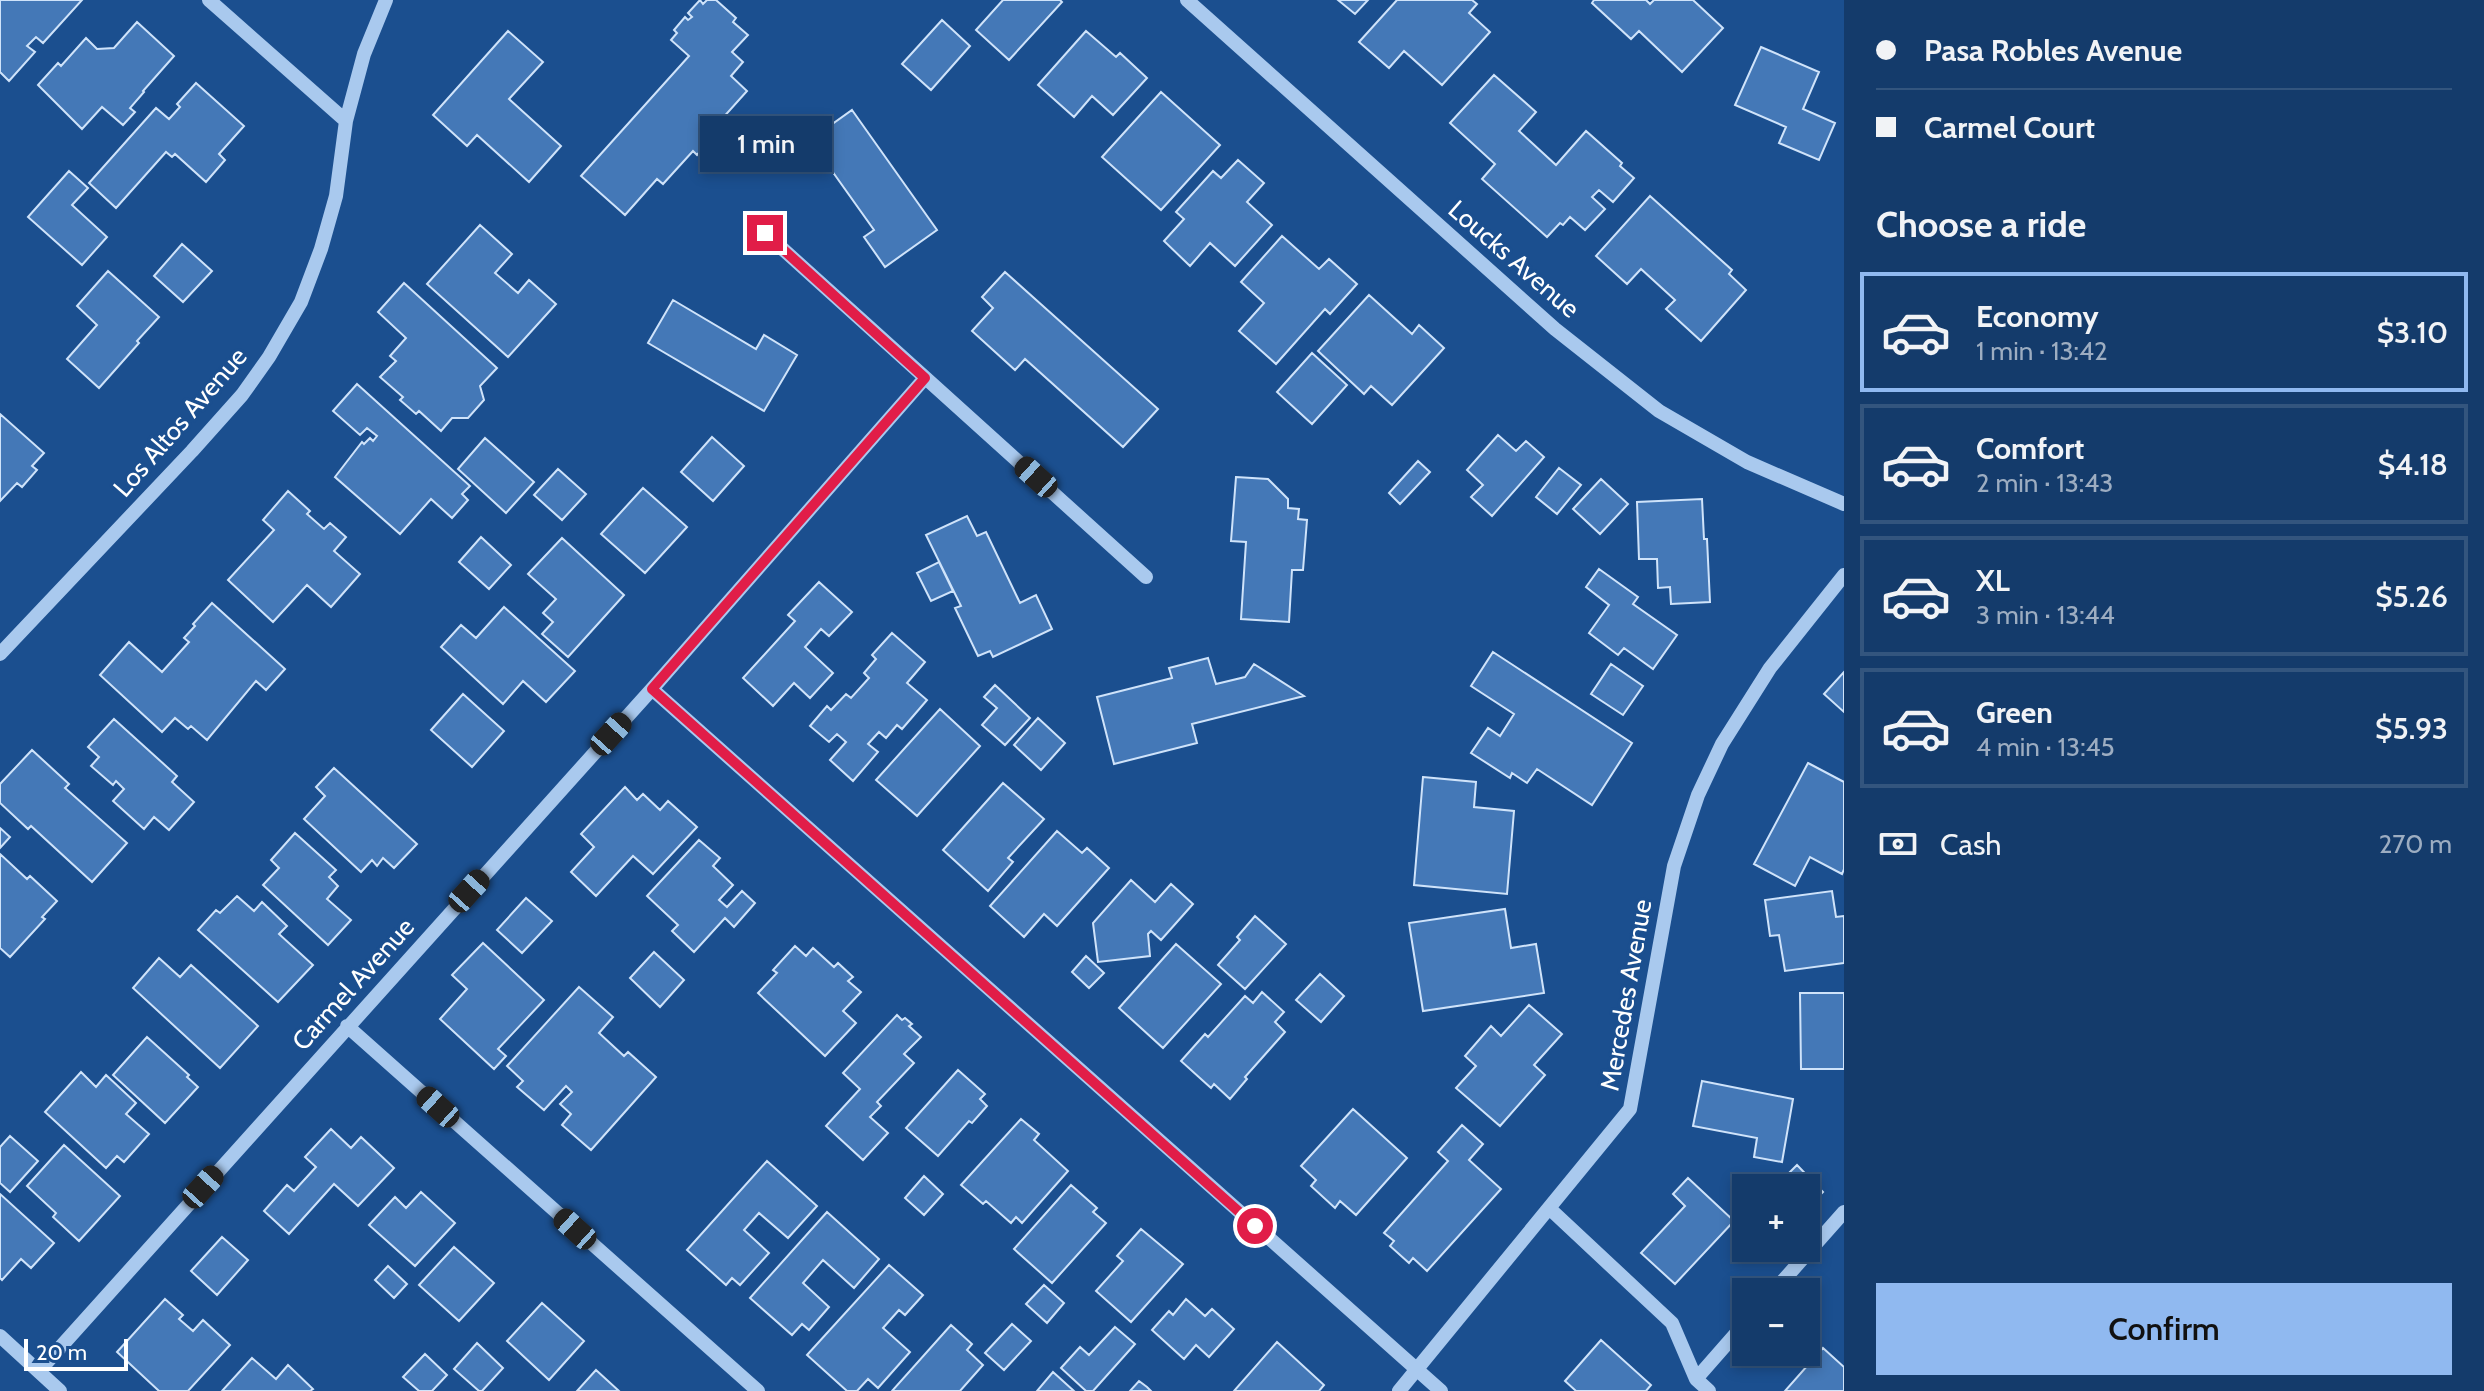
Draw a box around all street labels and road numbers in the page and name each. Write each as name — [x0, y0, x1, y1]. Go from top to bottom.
street label: Loucks Avenue — [1442, 193, 1586, 325]
street label: Los Altos Avenue — [106, 341, 254, 503]
street label: Mercedes Avenue — [1593, 897, 1659, 1093]
street label: Carmel Avenue — [285, 911, 421, 1057]

